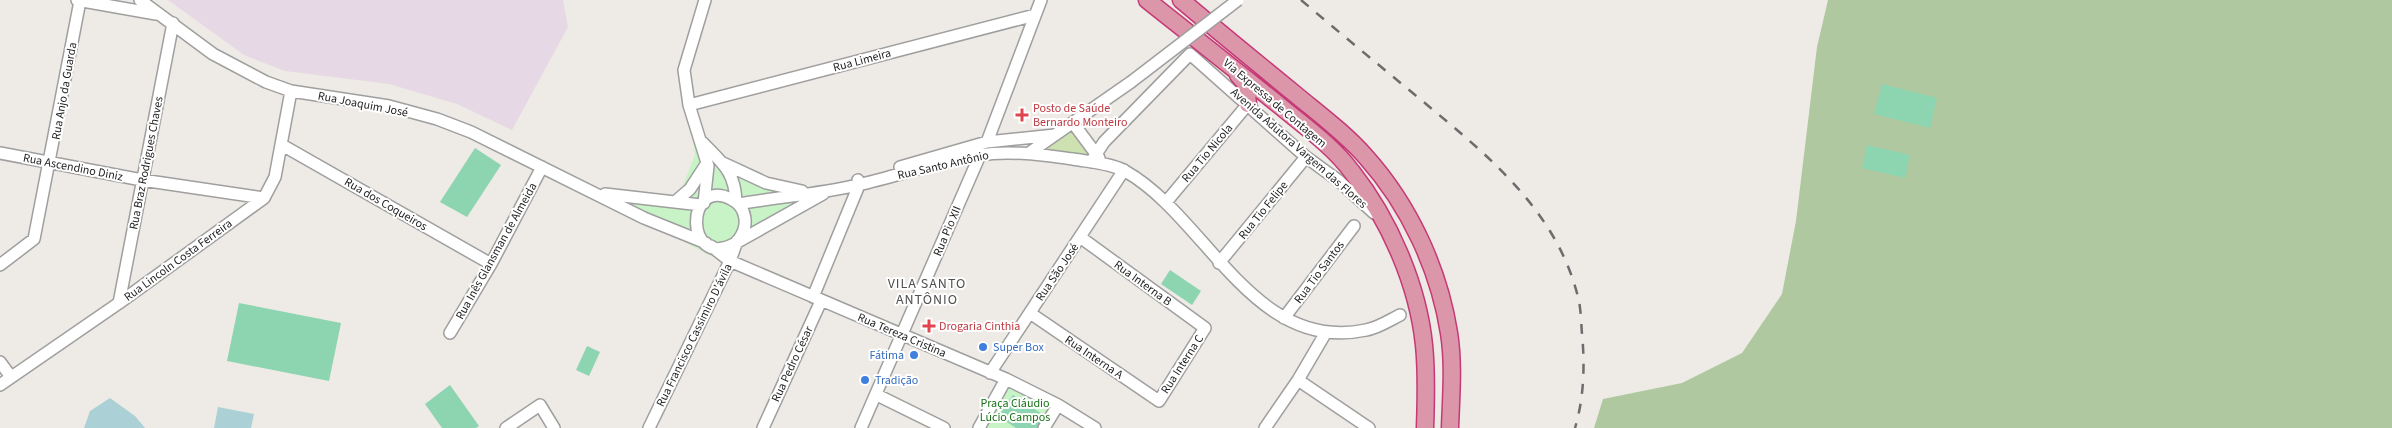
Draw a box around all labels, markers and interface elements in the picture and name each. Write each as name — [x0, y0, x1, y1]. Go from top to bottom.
street label: Rua Anjo da Guarda — [48, 41, 81, 141]
street label: Rua Limeira — [831, 45, 893, 76]
street label: Via Expressa de Contagem — [1219, 55, 1330, 152]
street label: Avenida Adutora Vargem das Flores — [1227, 84, 1371, 212]
street label: Rua Joaquim José — [316, 87, 410, 122]
street label: Rua Braz Rodrigues Chaves — [125, 95, 168, 231]
place label: Posto de Saúde Bernardo Monteiro — [1033, 100, 1128, 131]
marker: Posto de Saúde Bernardo Monteiro — [1015, 108, 1029, 122]
street label: Rua Tio Nicola — [1178, 120, 1237, 186]
street label: Rua Santo Antônio — [896, 147, 990, 184]
street label: Rua Ascendino Diniz — [22, 149, 124, 186]
street label: Rua dos Coqueiros — [341, 174, 430, 235]
street label: Rua Tio Felipe — [1235, 178, 1292, 243]
street label: Rua Inês Glansman de Almeida — [452, 180, 541, 323]
street label: Rua Pio XII — [929, 204, 966, 259]
street label: Rua Lincoln Costa Ferreira — [121, 215, 236, 305]
street label: Rua Tio Santos — [1290, 237, 1349, 307]
street label: Rua São José — [1032, 240, 1083, 305]
street label: Rua Interna B — [1110, 257, 1175, 310]
street label: Rua Francisco Cassimiro D'ávila — [652, 261, 737, 410]
district label: VILA SANTO ANTÔNIO — [888, 274, 966, 310]
street label: Rua Tereza Cristina — [855, 309, 949, 362]
place label: Drogaria Cinthia — [939, 318, 1020, 335]
marker: Drogaria Cinthia — [923, 320, 935, 332]
street label: Rua Pedro César — [767, 323, 818, 405]
street label: Rua Interna C — [1157, 331, 1208, 397]
street label: Rua Interna A — [1061, 332, 1127, 383]
place label: Super Box — [993, 339, 1044, 356]
marker: Super Box — [977, 341, 989, 353]
place label: Fátima — [870, 347, 904, 364]
marker: Fátima — [908, 349, 920, 361]
place label: Tradição — [875, 372, 918, 389]
marker: Tradição — [859, 374, 871, 386]
park label: Praça Cláudio Lúcio Campos — [980, 395, 1050, 426]

